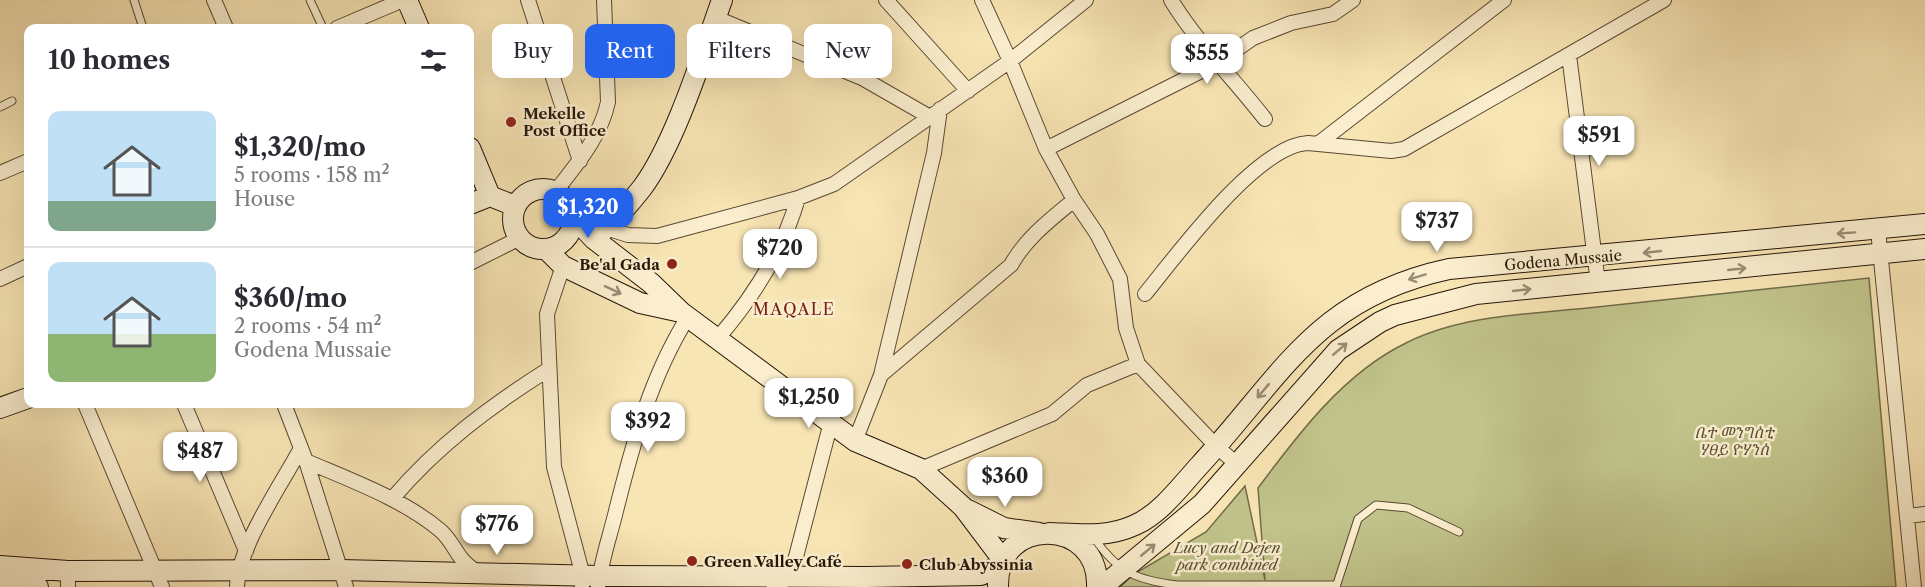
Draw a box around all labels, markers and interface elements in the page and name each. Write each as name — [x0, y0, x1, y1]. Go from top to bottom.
chip: Buy — [492, 24, 573, 78]
chip: Rent — [585, 24, 675, 78]
chip: Filters — [687, 24, 792, 78]
chip: New — [804, 24, 892, 78]
pin: $555 — [1171, 34, 1243, 85]
text: $555 — [1185, 41, 1229, 65]
text: 10 homes — [48, 44, 170, 76]
icon: filters — [417, 44, 450, 77]
place label: Mekelle Post Office — [523, 104, 606, 140]
marker: Mekelle Post Office — [504, 115, 518, 129]
pin: $591 — [1563, 116, 1635, 167]
text: $591 — [1577, 123, 1621, 147]
text: $1,320/mo — [234, 131, 366, 163]
icon: home — [96, 135, 168, 207]
text: 5 rooms · 158 m² — [234, 163, 390, 187]
text: House — [234, 187, 295, 211]
pin: $1,320 — [539, 188, 637, 239]
text: $1,320 — [557, 195, 619, 219]
pin: $737 — [1401, 202, 1473, 253]
text: $737 — [1415, 209, 1459, 233]
one-way arrow — [1837, 227, 1857, 238]
pin: $720 — [744, 229, 816, 280]
text: $720 — [757, 236, 803, 260]
street label: Godena Mussaie — [1503, 245, 1623, 275]
one-way arrow — [1643, 247, 1662, 258]
place label: Be'al Gada — [579, 255, 660, 274]
marker: Be'al Gada — [665, 257, 679, 271]
one-way arrow — [1726, 263, 1746, 274]
one-way arrow — [1408, 272, 1427, 283]
text: $360/mo — [234, 282, 347, 314]
one-way arrow — [1511, 284, 1531, 295]
one-way arrow — [604, 285, 622, 297]
icon: home — [96, 286, 168, 358]
district label: MAQALE — [753, 299, 835, 319]
text: 2 rooms · 54 m² — [234, 314, 382, 338]
text: Godena Mussaie — [234, 338, 391, 362]
one-way arrow — [1332, 342, 1347, 356]
pin: $1,250 — [760, 378, 858, 429]
one-way arrow — [1256, 383, 1270, 398]
text: $1,250 — [778, 385, 840, 409]
pin: $392 — [612, 402, 684, 453]
text: $392 — [625, 409, 671, 433]
park label: ቤተ መንግስቲ ሃፀይ ዮሃንስ — [1695, 423, 1776, 459]
pin: $487 — [164, 432, 236, 483]
text: $487 — [177, 439, 223, 463]
pin: $360 — [969, 457, 1041, 508]
text: $360 — [981, 464, 1029, 488]
pin: $776 — [461, 505, 533, 556]
text: $776 — [475, 512, 519, 536]
park label: Lucy and Dejen park combined — [1172, 538, 1281, 574]
one-way arrow — [1140, 544, 1156, 557]
place label: Green Valley Café — [704, 552, 842, 571]
marker: Green Valley Café — [685, 554, 699, 568]
place label: Club Abyssinia — [919, 555, 1033, 574]
marker: Club Abyssinia — [900, 557, 914, 571]

